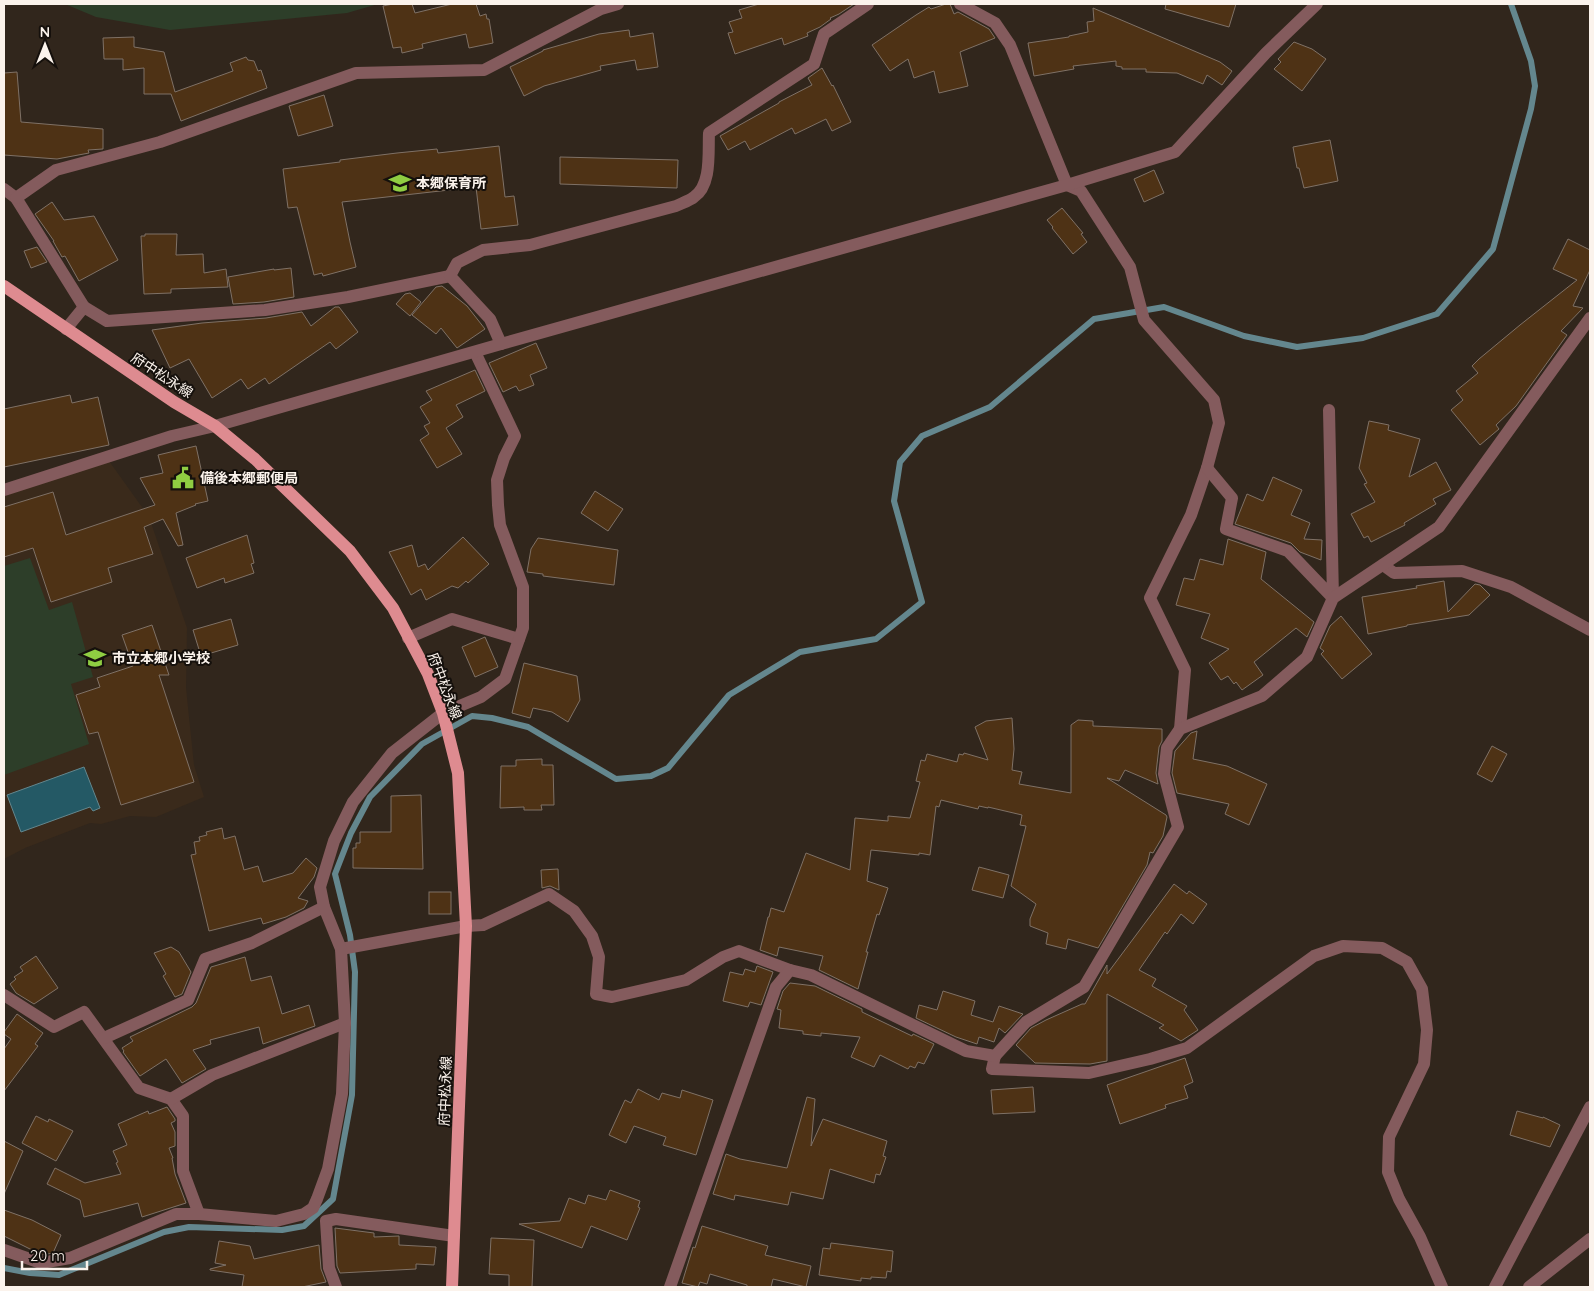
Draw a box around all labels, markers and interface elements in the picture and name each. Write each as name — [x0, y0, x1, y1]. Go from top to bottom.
north arrow — [20, 20, 70, 70]
text: N — [40, 23, 50, 41]
school or university icon: 本郷保育所 — [387, 170, 413, 196]
place label: 本郷保育所 — [416, 174, 486, 192]
street label: 府中松永線 — [128, 348, 196, 402]
public building icon: 備後本郷郵便局 — [170, 465, 196, 491]
place label: 備後本郷郵便局 — [200, 469, 298, 487]
school or university icon: 市立本郷小学校 — [82, 645, 108, 671]
place label: 市立本郷小学校 — [112, 649, 210, 667]
street label: 府中松永線 — [424, 650, 466, 722]
street label: 府中松永線 — [435, 1056, 455, 1126]
scale bar — [22, 1238, 88, 1270]
text: 20 m — [30, 1246, 65, 1265]

